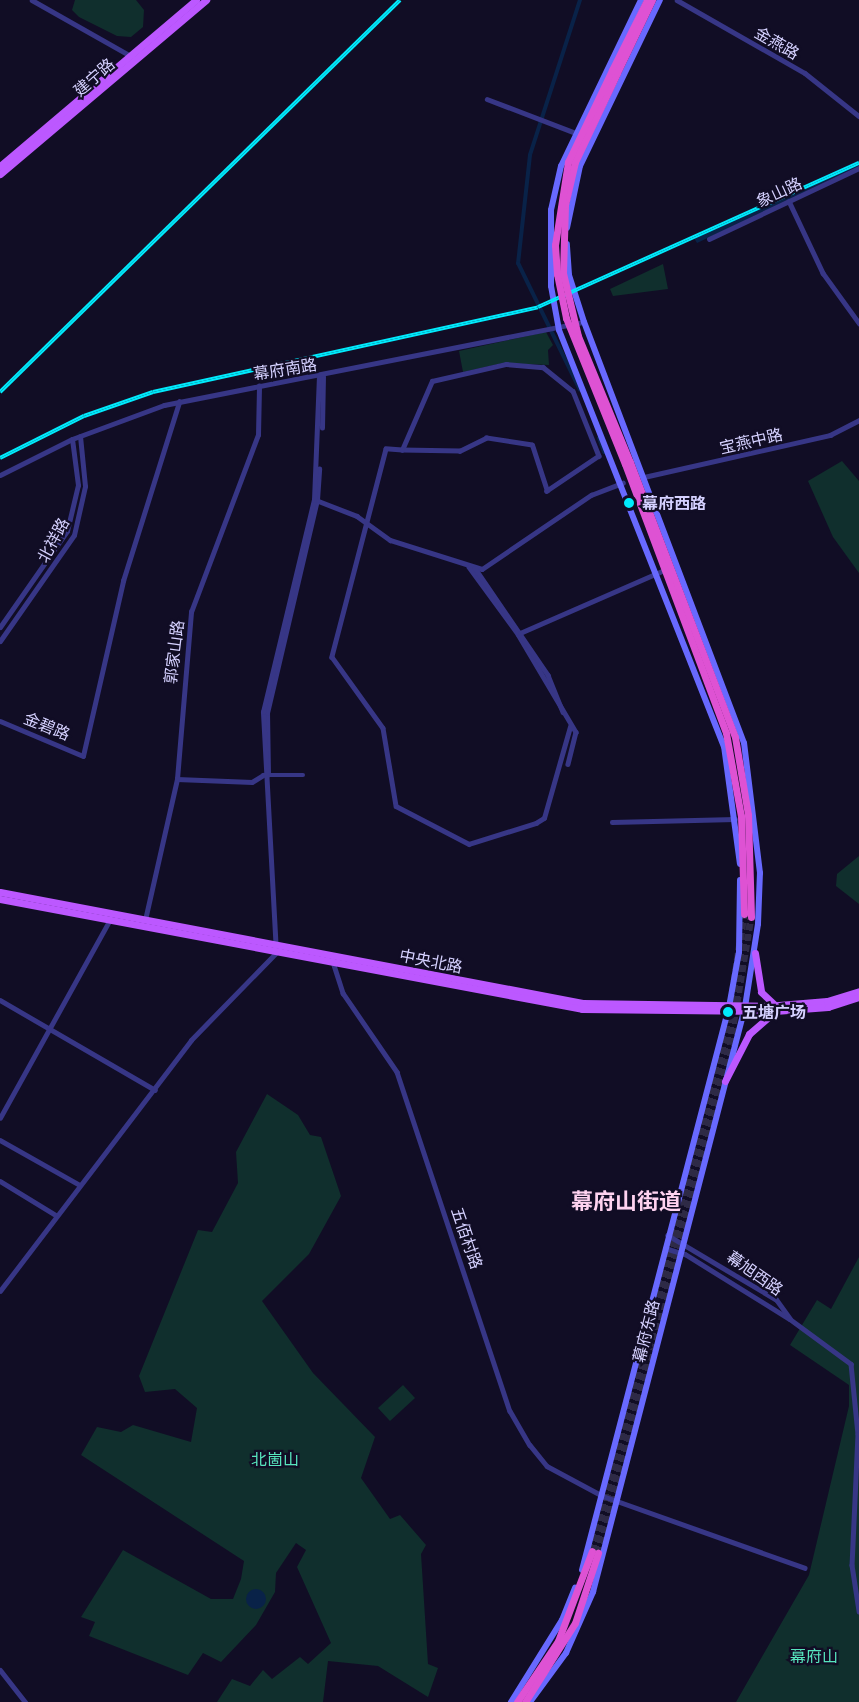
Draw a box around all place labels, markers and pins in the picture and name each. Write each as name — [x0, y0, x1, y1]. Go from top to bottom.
place label: 幕府西路 — [642, 493, 706, 513]
marker: 幕府西路 — [620, 494, 638, 512]
place label: 五塘广场 — [742, 1002, 806, 1022]
marker: 五塘广场 — [719, 1003, 737, 1021]

